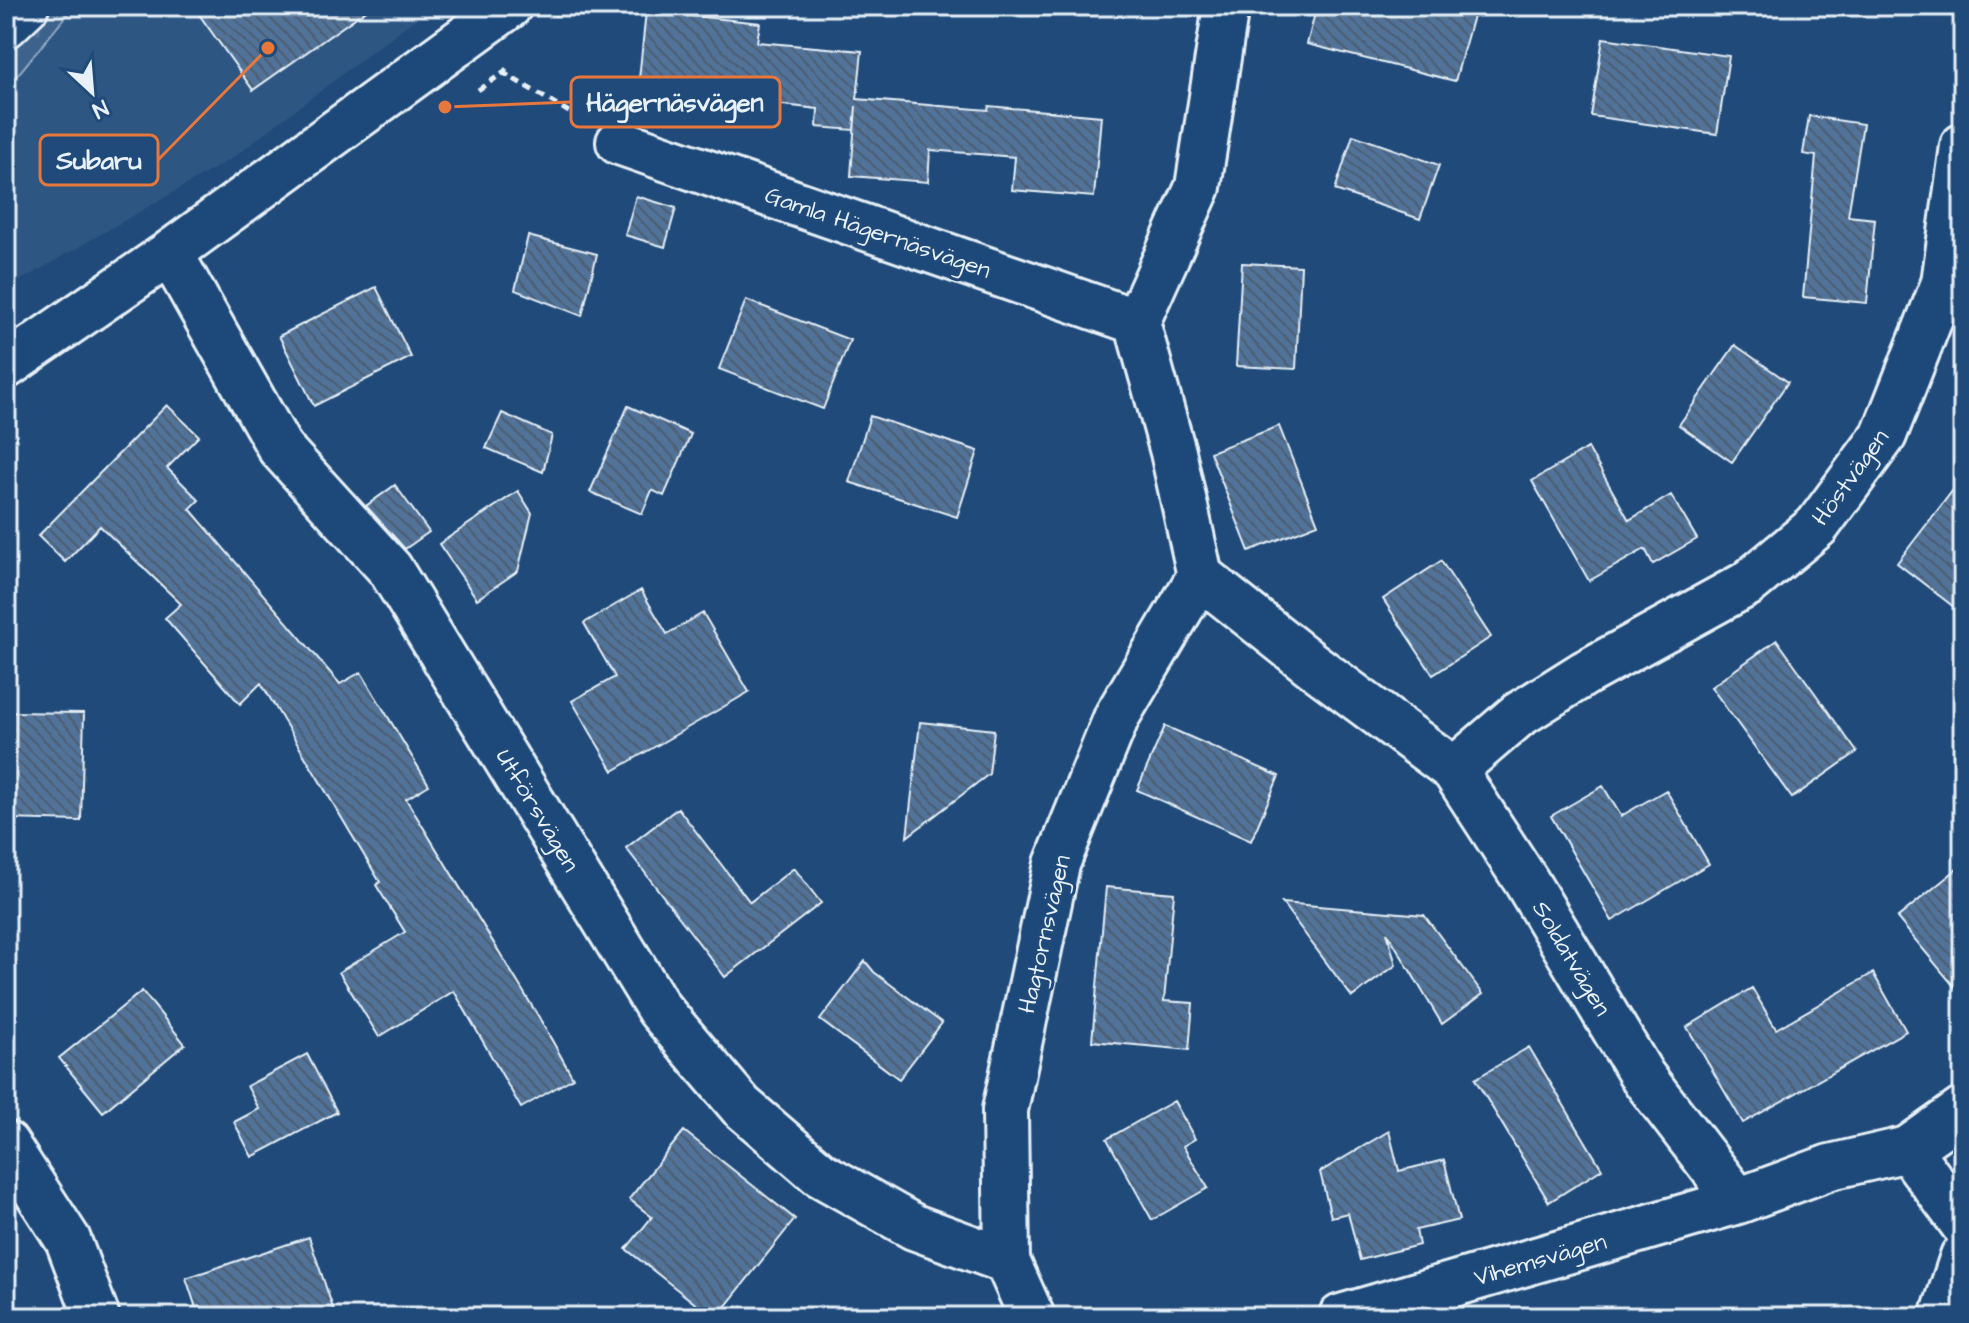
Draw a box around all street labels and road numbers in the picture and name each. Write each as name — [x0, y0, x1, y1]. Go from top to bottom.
street label: Gamla Hägernäsvägen — [760, 178, 995, 288]
street label: Höstvägen — [1804, 422, 1898, 533]
street label: Utförsvägen — [486, 743, 587, 879]
street label: Hagtornsvägen — [1010, 852, 1081, 1017]
street label: Soldatvägen — [1523, 894, 1619, 1023]
street label: Vihemsvägen — [1470, 1225, 1611, 1296]

